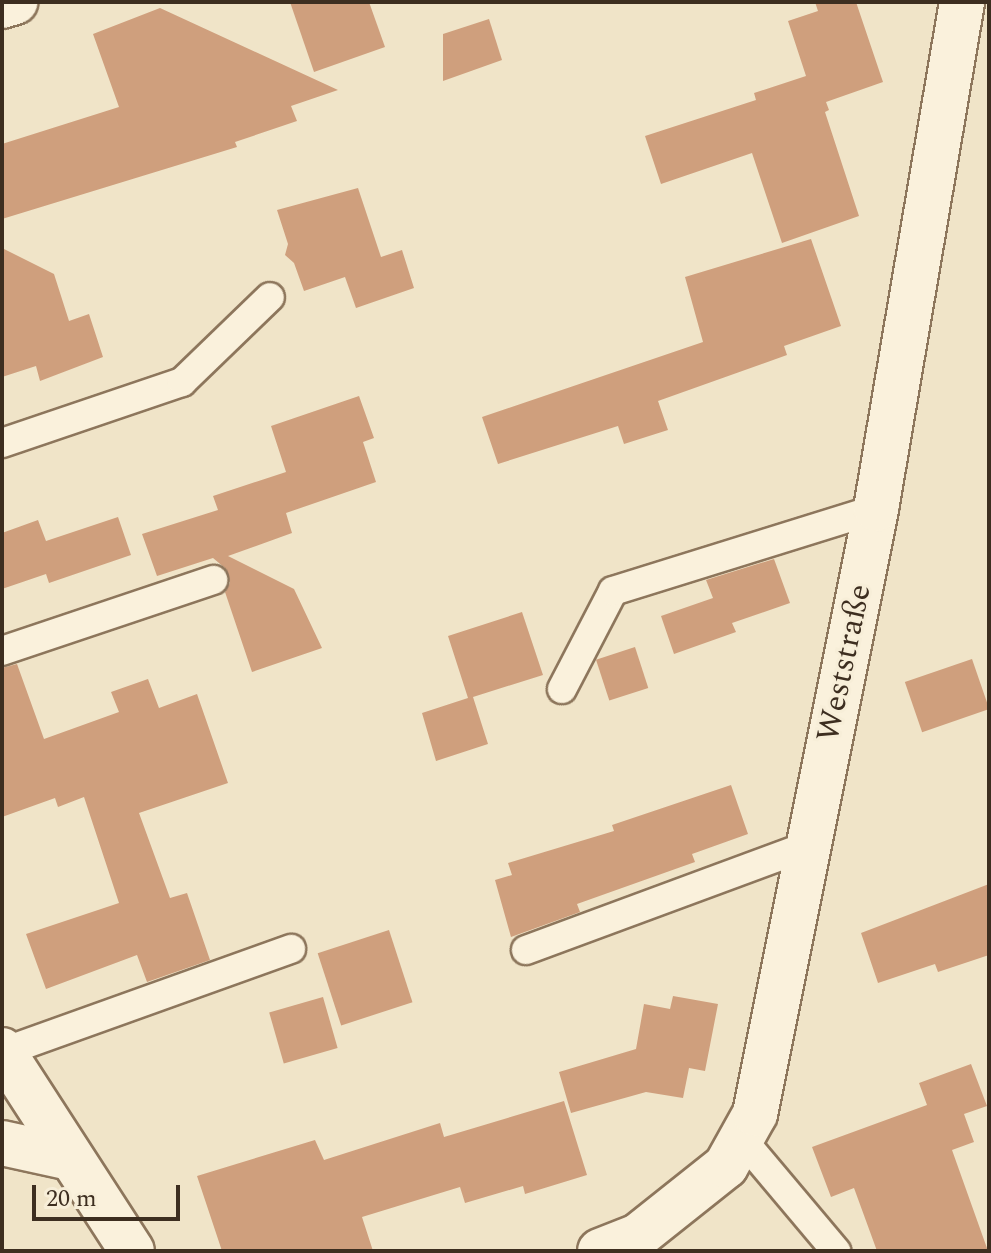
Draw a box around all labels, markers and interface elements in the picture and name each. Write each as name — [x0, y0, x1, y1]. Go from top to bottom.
street label: Weststraße — [810, 581, 880, 745]
scale bar — [36, 1169, 184, 1219]
text: 20 m — [46, 1181, 97, 1217]

